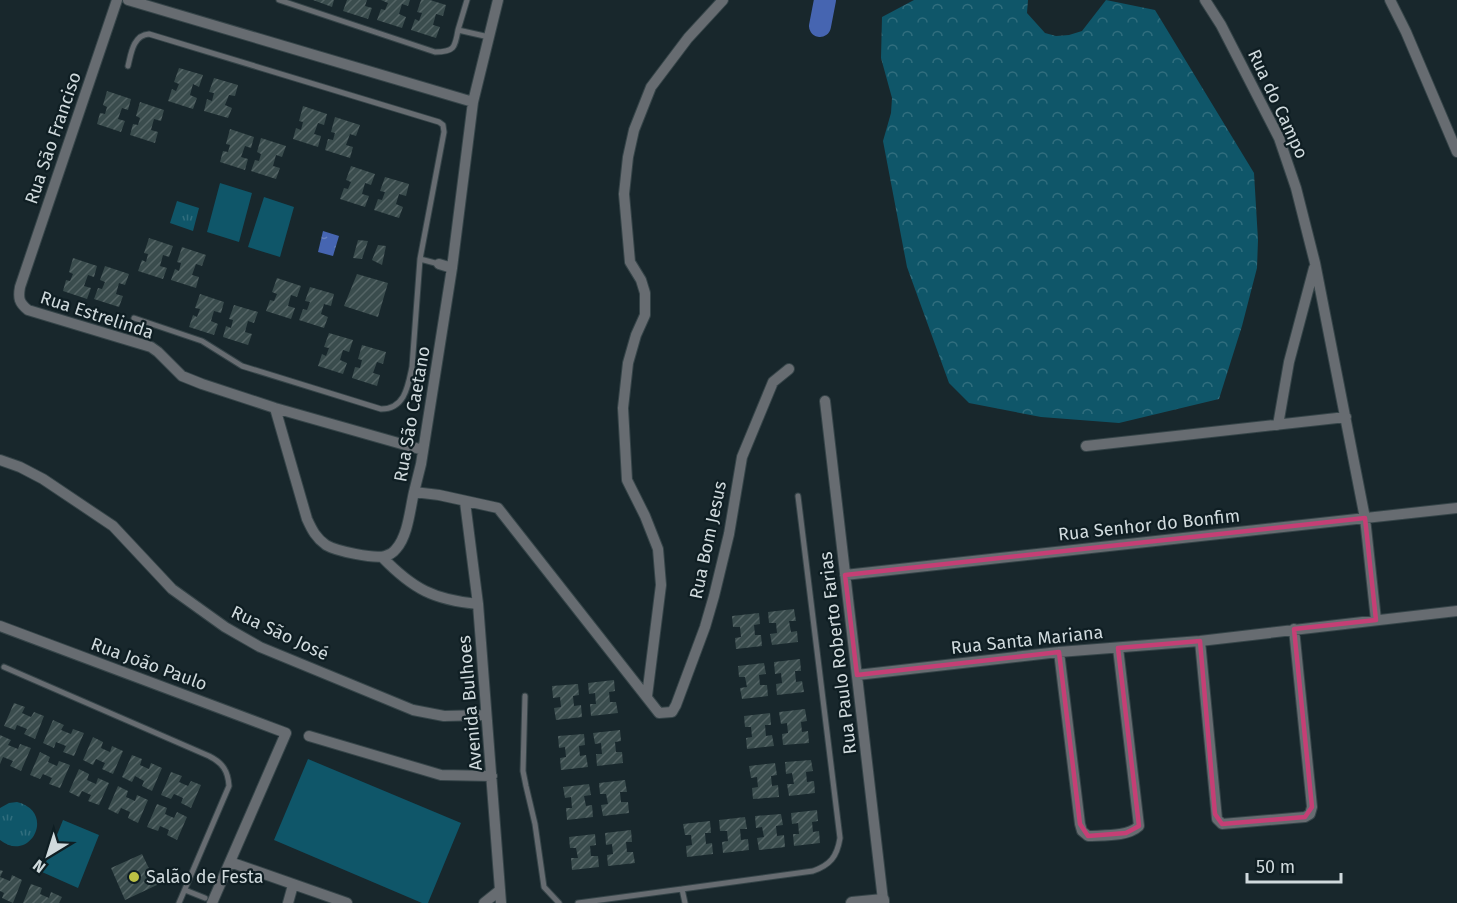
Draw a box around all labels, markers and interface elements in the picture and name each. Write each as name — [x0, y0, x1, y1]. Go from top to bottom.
street label: Rua do Campo — [1243, 46, 1313, 162]
street label: Rua São Franciso — [20, 69, 86, 207]
street label: Rua Estrelinda — [37, 286, 157, 344]
street label: Rua São Caetano — [389, 344, 435, 484]
street label: Rua Bom Jesus — [685, 479, 731, 601]
street label: Rua Senhor do Bonfim — [1057, 505, 1241, 545]
street label: Rua Paulo Roberto Farias — [815, 551, 861, 755]
street label: Rua São José — [228, 601, 332, 665]
street label: Rua Santa Mariana — [950, 621, 1104, 659]
street label: Rua João Paulo — [88, 633, 210, 695]
street label: Avenida Bulhoes — [453, 634, 487, 772]
north arrow — [18, 825, 78, 885]
scale bar — [1247, 846, 1342, 884]
text: N — [29, 856, 49, 877]
text: 50 m — [1256, 856, 1295, 878]
place label: Salão de Festa — [146, 866, 264, 888]
marker: Salão de Festa — [127, 870, 141, 884]

